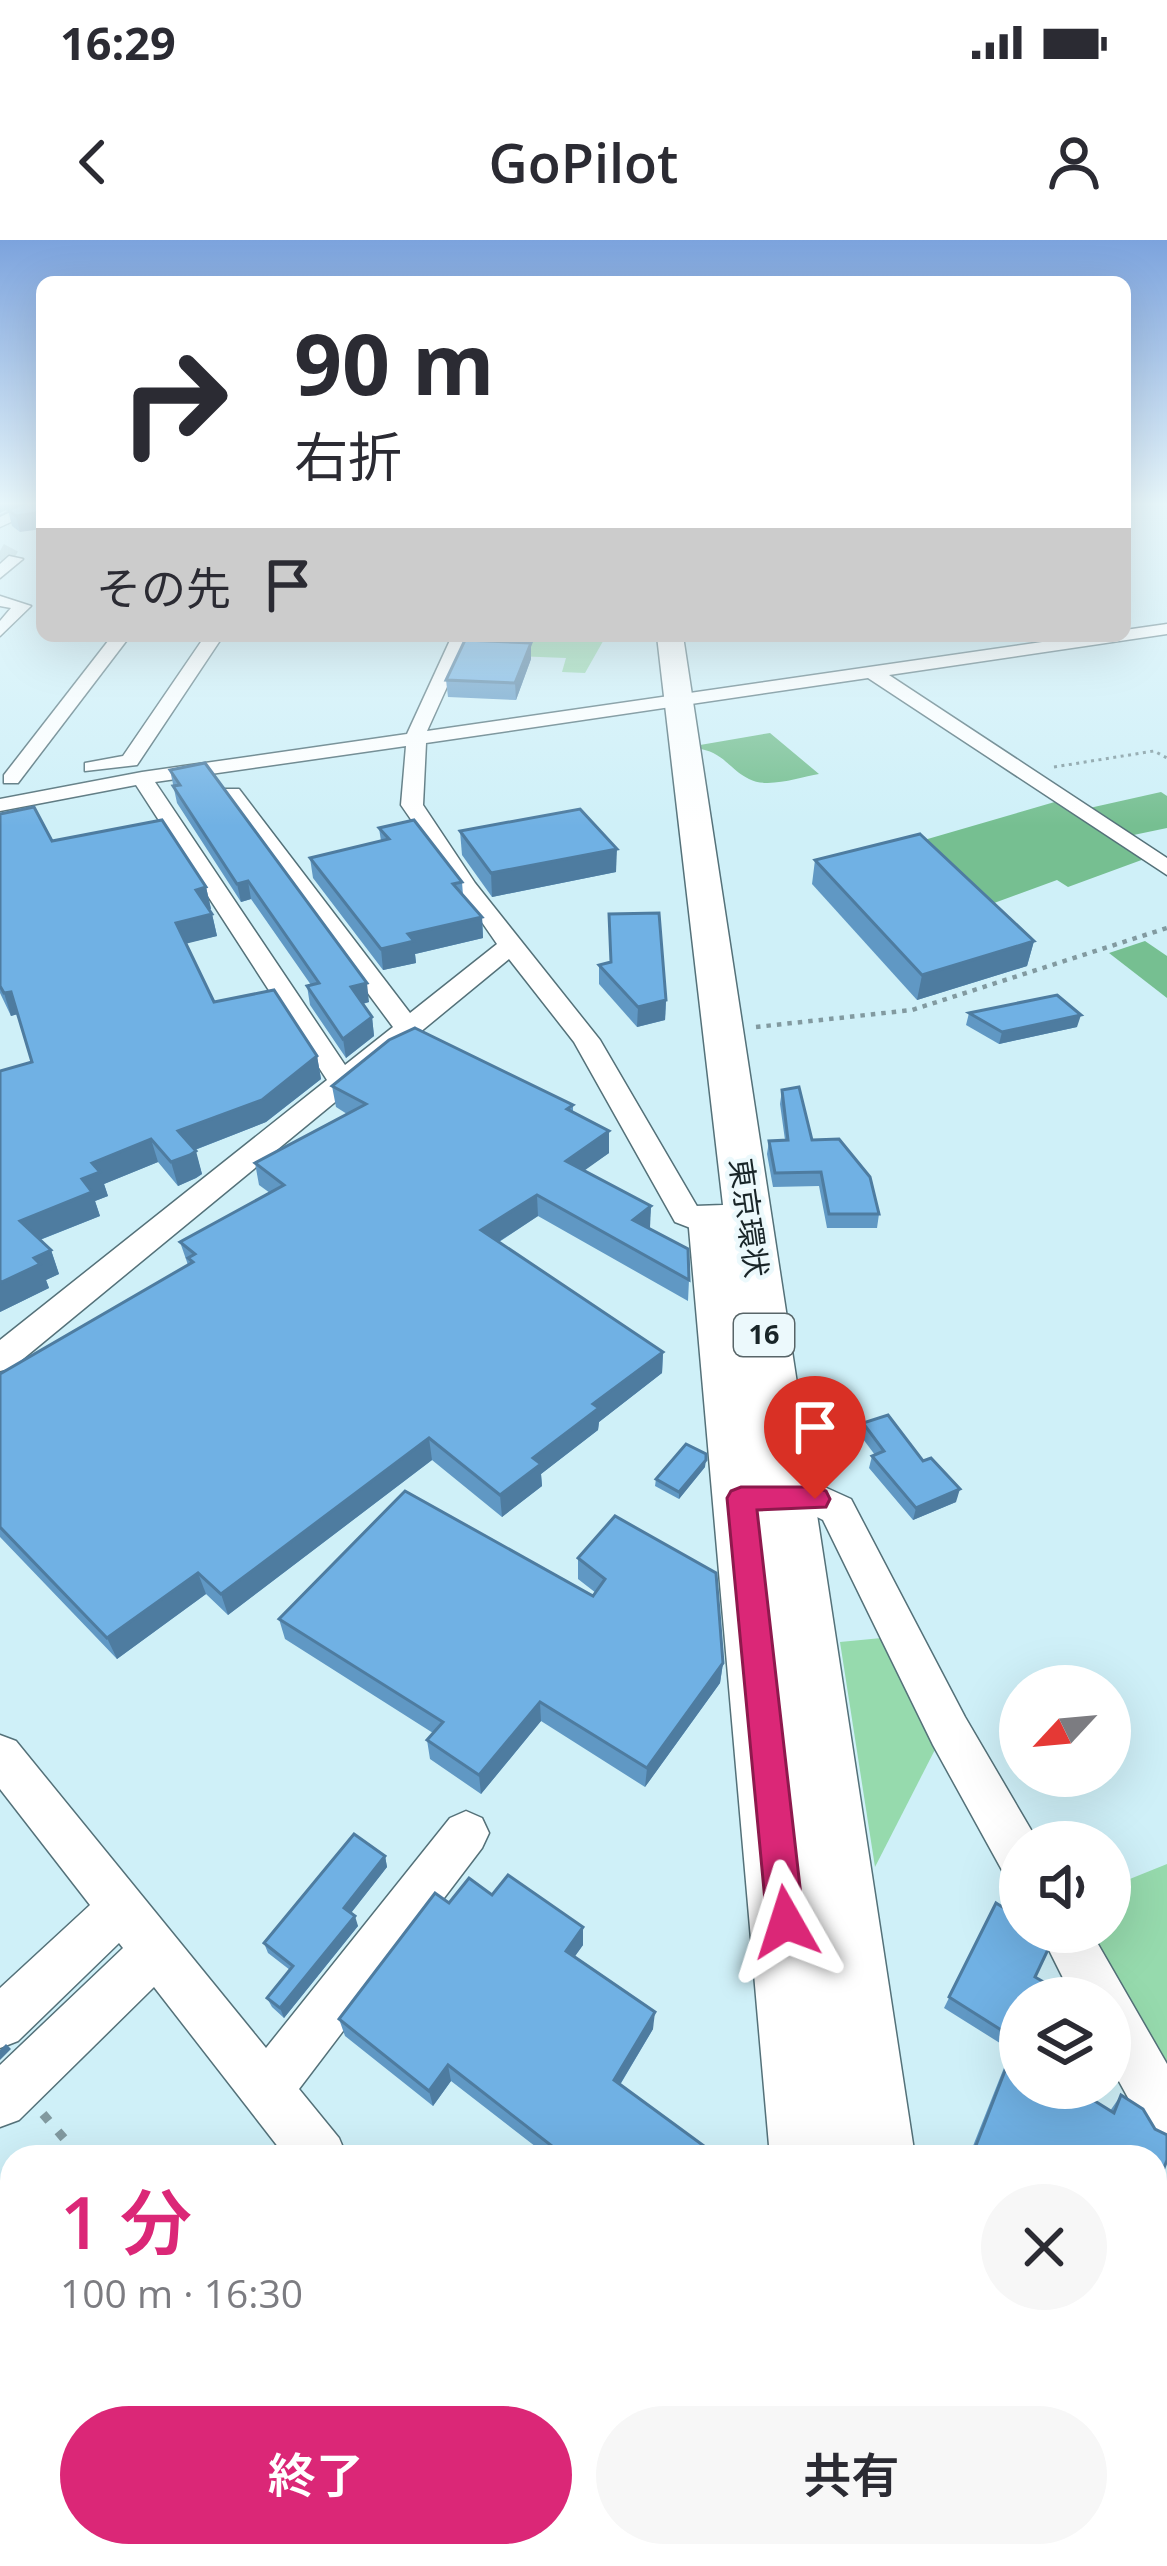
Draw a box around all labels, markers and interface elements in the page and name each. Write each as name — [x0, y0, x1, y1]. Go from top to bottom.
text: 16:29 — [60, 12, 176, 73]
text: GoPilot — [489, 125, 678, 199]
icon: back — [60, 129, 126, 195]
icon: person — [1041, 129, 1107, 195]
text: 90 m — [294, 305, 494, 420]
icon: right — [96, 324, 252, 480]
text: 右折 — [294, 419, 402, 493]
icon: arrive — [255, 552, 321, 618]
text: その先 — [96, 557, 231, 618]
street label: 東京環状 — [721, 1156, 778, 1280]
road number: 16 — [734, 1314, 794, 1356]
pin — [764, 1376, 866, 1499]
icon: arrive — [782, 1394, 848, 1460]
north arrow — [999, 1665, 1131, 1797]
map controls — [999, 1665, 1131, 2109]
button: sound — [999, 1821, 1131, 1953]
position arrow — [723, 1859, 849, 1985]
button: layers — [999, 1977, 1131, 2109]
text: 1 分 — [60, 2172, 192, 2270]
button: close — [981, 2184, 1107, 2310]
text: 100 m · 16:30 — [60, 2266, 303, 2319]
button: 終了 — [60, 2406, 572, 2544]
button: 共有 — [596, 2406, 1107, 2544]

